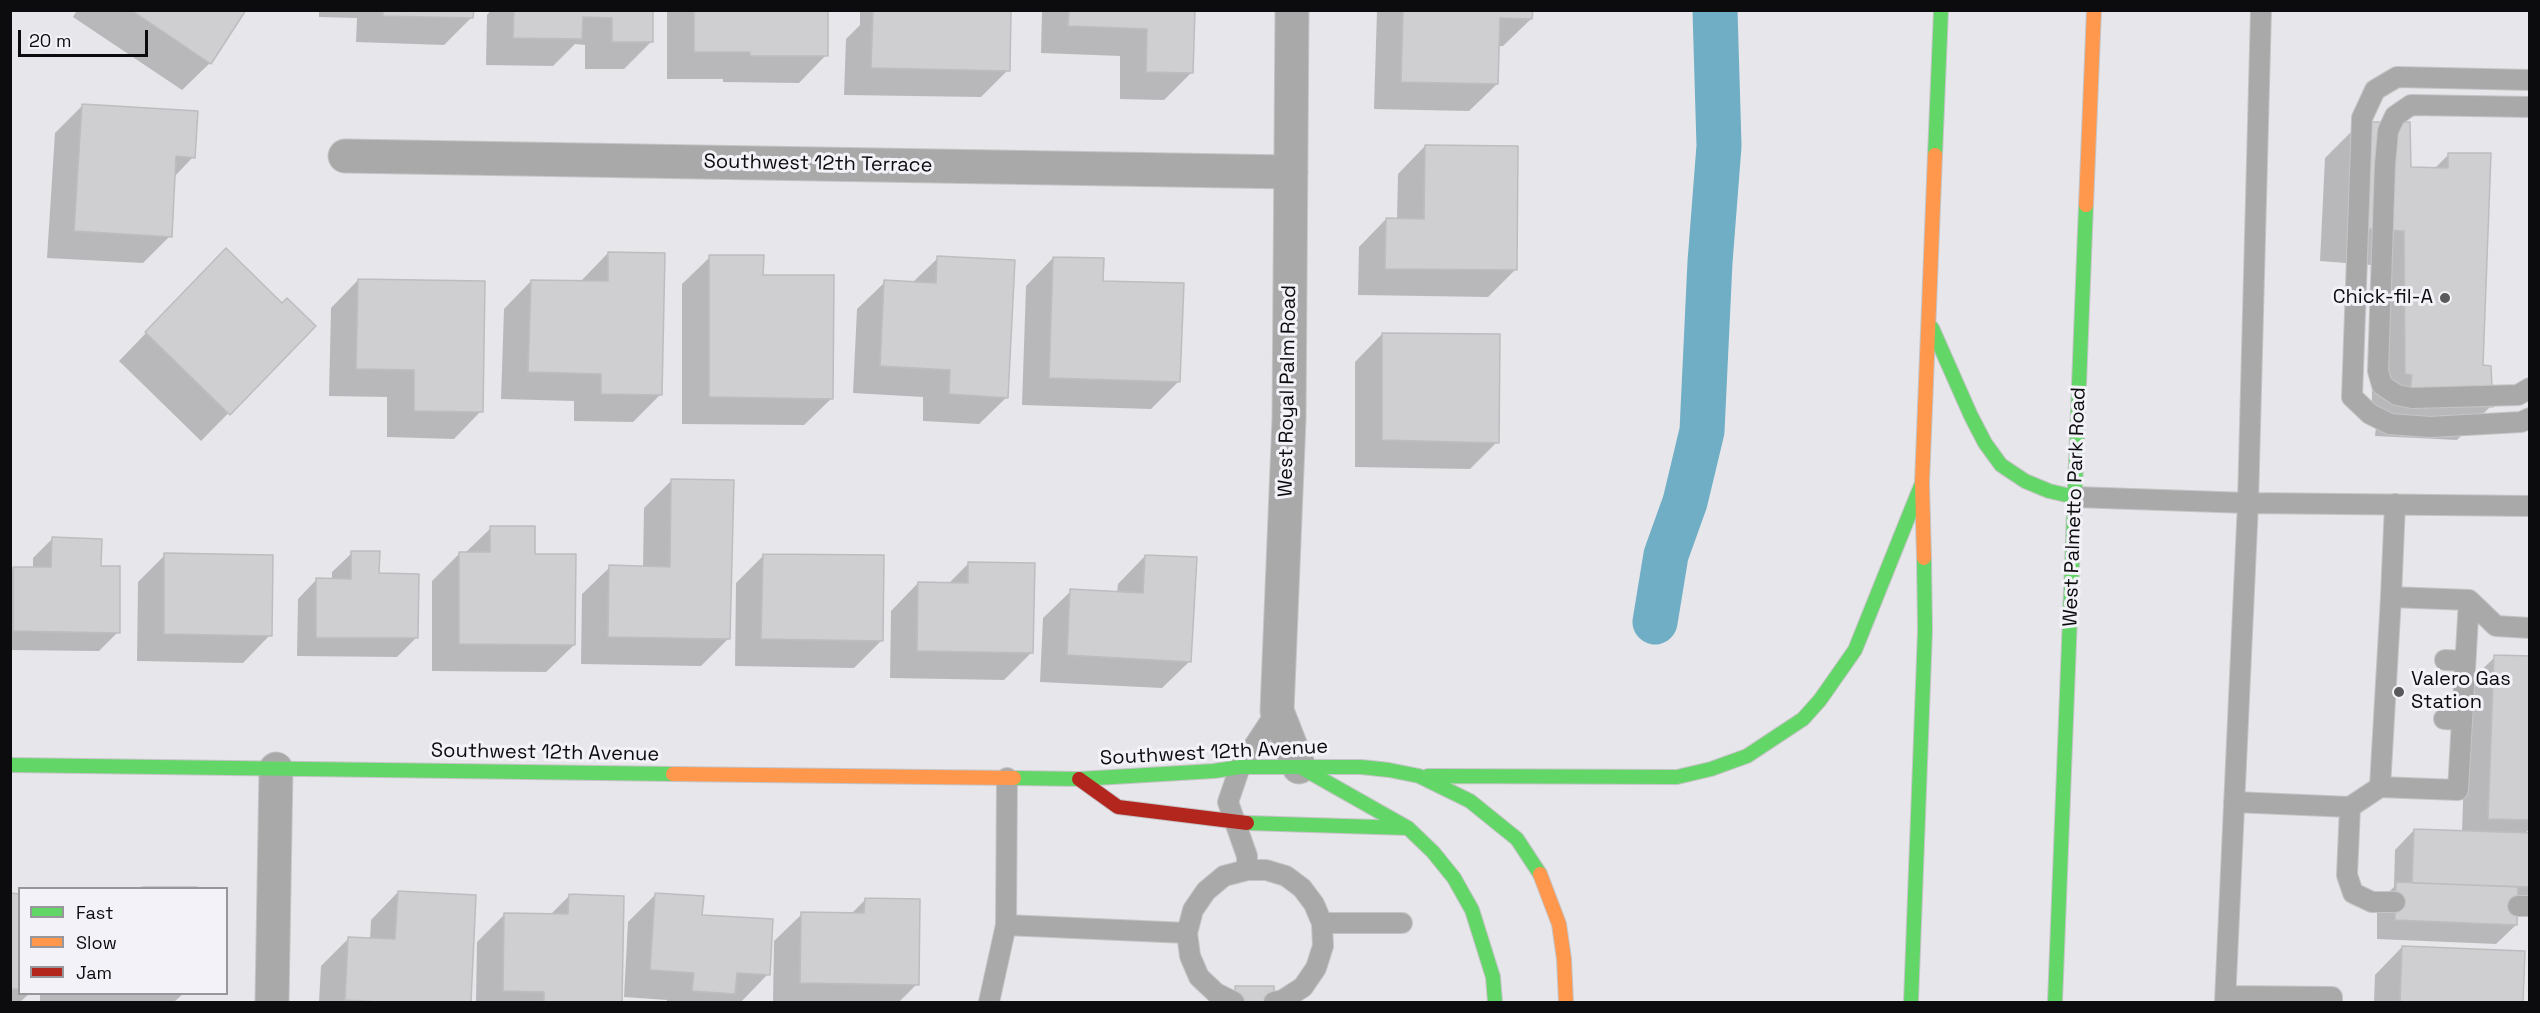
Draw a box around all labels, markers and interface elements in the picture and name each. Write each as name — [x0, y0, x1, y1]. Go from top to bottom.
scale bar — [21, 18, 152, 56]
text: 20 m — [29, 29, 72, 52]
street label: Southwest 12th Terrace — [703, 150, 933, 178]
street label: West Royal Palm Road — [1274, 285, 1302, 497]
place label: Chick-fil-A — [2333, 286, 2433, 310]
marker: Chick-fil-A — [2438, 291, 2452, 305]
street label: West Palmetto Park Road — [2059, 387, 2091, 627]
place label: Valero Gas Station — [2411, 668, 2511, 715]
marker: Valero Gas Station — [2392, 685, 2406, 699]
street label: Southwest 12th Avenue — [1099, 735, 1329, 771]
street label: Southwest 12th Avenue — [431, 739, 659, 767]
legend — [18, 887, 228, 995]
text: Fast — [76, 901, 113, 924]
text: Slow — [76, 931, 117, 954]
text: Jam — [76, 961, 112, 984]

